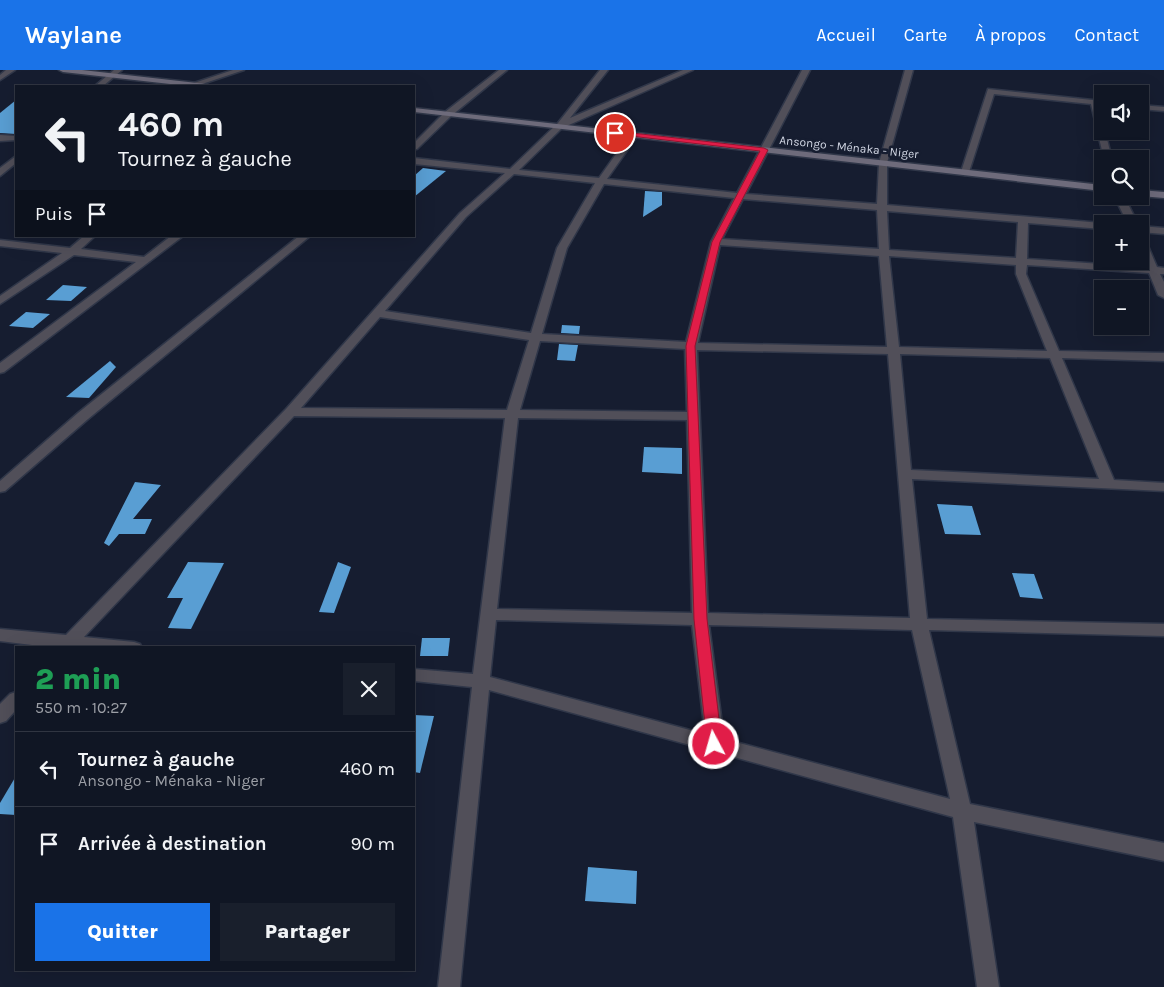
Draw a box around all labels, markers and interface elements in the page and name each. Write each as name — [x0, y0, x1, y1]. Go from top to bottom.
text: Waylane — [25, 21, 122, 49]
text: Accueil — [816, 24, 876, 46]
text: Carte — [904, 24, 947, 46]
text: À propos — [975, 24, 1047, 46]
text: Contact — [1075, 24, 1139, 46]
map controls — [1094, 85, 1149, 335]
button: sound — [1094, 85, 1149, 140]
text: 460 m — [118, 104, 224, 145]
icon: left — [35, 105, 100, 170]
pin — [594, 112, 636, 154]
icon: arrive — [601, 119, 629, 147]
street label: Ansongo - Ménaka - Niger — [779, 133, 920, 161]
text: Tournez à gauche — [118, 146, 292, 172]
button: search — [1094, 150, 1149, 205]
icon: arrive — [83, 200, 111, 228]
text: Puis — [35, 203, 73, 225]
button: + — [1094, 215, 1149, 270]
button: − — [1094, 280, 1149, 335]
text: 2 min — [35, 661, 121, 697]
button: close — [343, 663, 395, 715]
text: 550 m · 10:27 — [35, 698, 127, 717]
position arrow — [687, 717, 739, 769]
text: Tournez à gauche — [78, 749, 235, 771]
icon: left — [35, 755, 63, 783]
text: 460 m — [340, 758, 395, 780]
text: Ansongo - Ménaka - Niger — [78, 771, 265, 790]
icon: arrive — [35, 830, 63, 858]
text: Arrivée à destination — [78, 833, 267, 855]
text: 90 m — [350, 833, 395, 855]
button: Quitter — [35, 903, 210, 961]
button: Partager — [220, 903, 395, 961]

